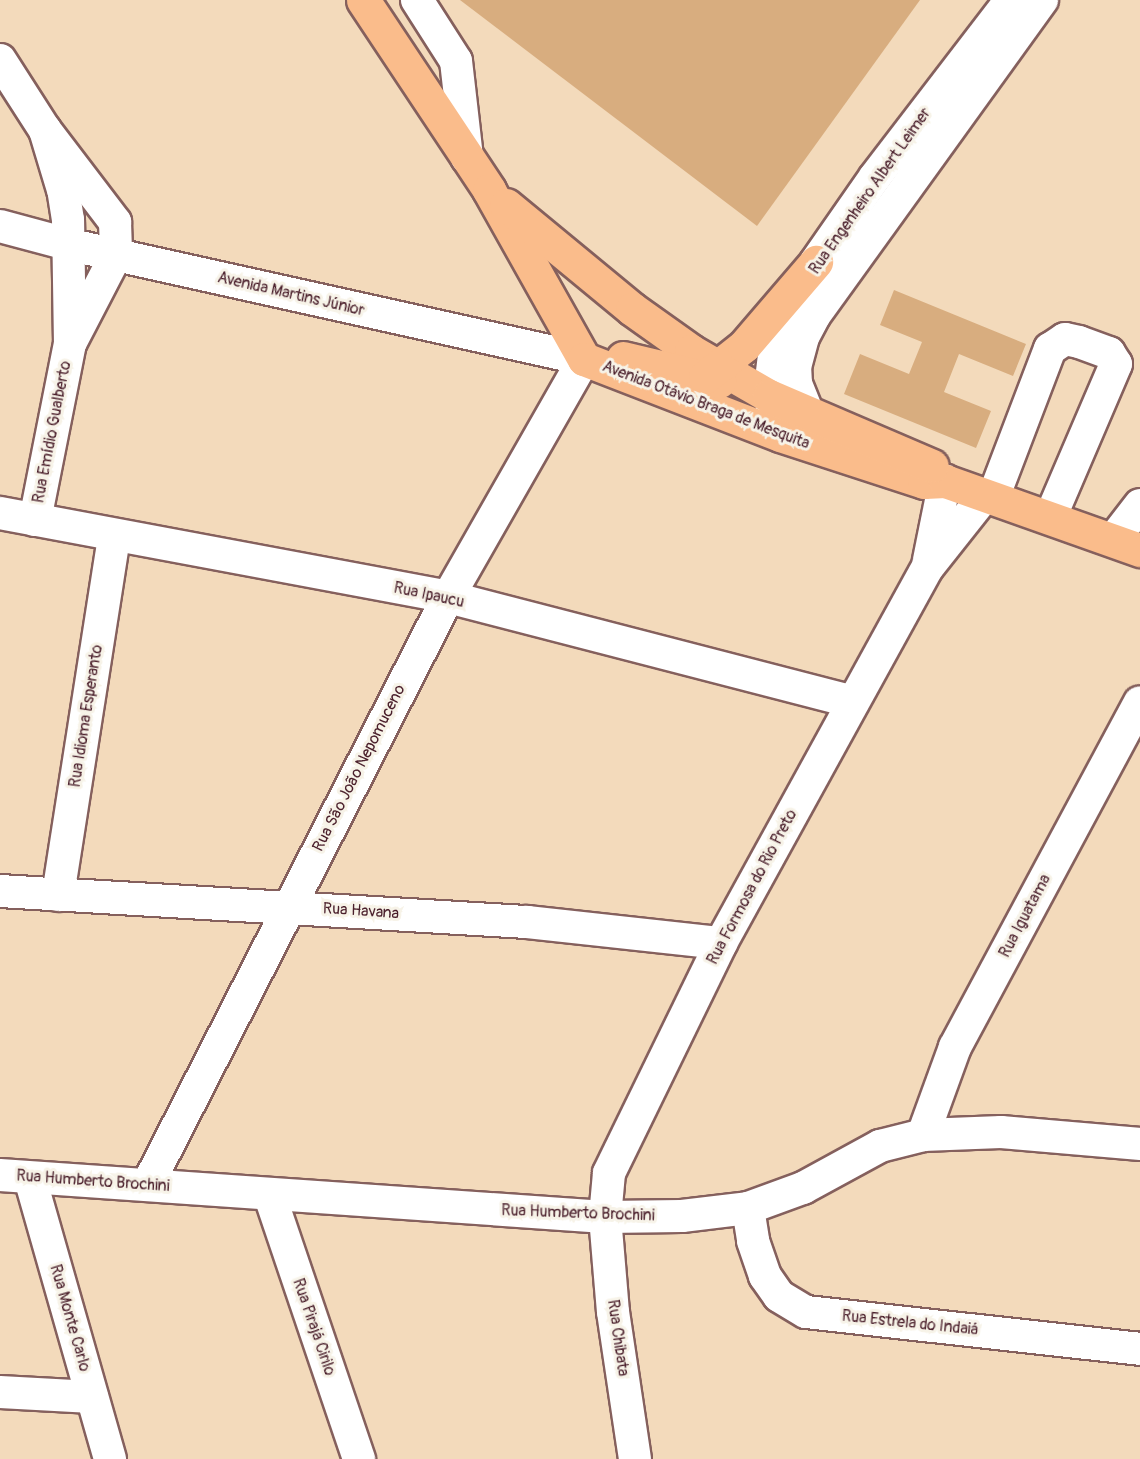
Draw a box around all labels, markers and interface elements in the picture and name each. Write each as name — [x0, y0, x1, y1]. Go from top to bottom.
street label: Rua Engenheiro Albert Leimer — [805, 104, 935, 278]
street label: Avenida Martins Júnior — [216, 268, 366, 320]
street label: Avenida Otávio Braga de Mesquita — [600, 357, 812, 453]
street label: Rua Emídio Gualberto — [29, 359, 75, 505]
street label: Rua Ipaucu — [392, 578, 466, 612]
street label: Rua Idioma Esperanto — [65, 643, 107, 789]
street label: Rua São João Nepomuceno — [309, 681, 409, 855]
street label: Rua Formosa do Rio Preto — [703, 806, 801, 968]
street label: Rua Iguatama — [995, 871, 1055, 961]
street label: Rua Havana — [322, 899, 400, 923]
street label: Rua Humberto Brochini — [16, 1166, 170, 1196]
street label: Rua Humberto Brochini — [501, 1201, 655, 1225]
street label: Rua Monte Carlo — [46, 1262, 94, 1374]
street label: Rua Pirajá Cirilo — [288, 1276, 340, 1378]
street label: Rua Chibata — [603, 1298, 633, 1378]
street label: Rua Estrela do Indaiá — [841, 1306, 979, 1340]

